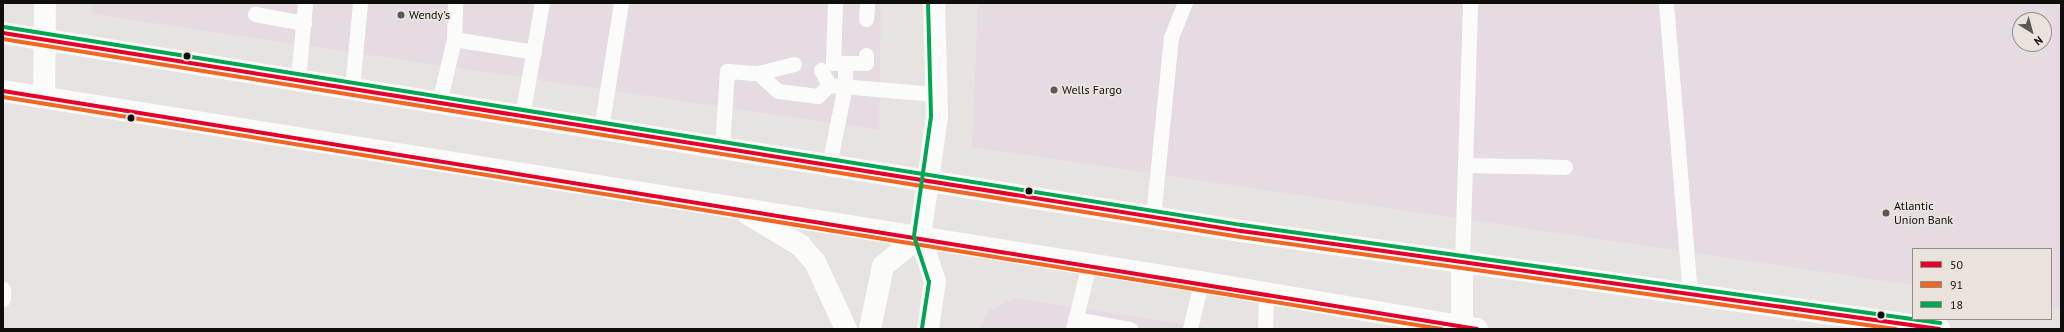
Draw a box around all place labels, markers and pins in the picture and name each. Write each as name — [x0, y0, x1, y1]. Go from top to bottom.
place label: Wendy's — [409, 8, 450, 22]
marker: Wendy's — [396, 10, 406, 20]
unlabelled marker — [182, 51, 192, 61]
place label: Wells Fargo — [1062, 83, 1122, 97]
marker: Wells Fargo — [1049, 85, 1059, 95]
unlabelled marker — [126, 113, 136, 123]
unlabelled marker — [1024, 186, 1034, 196]
place label: Atlantic Union Bank — [1894, 199, 1953, 227]
marker: Atlantic Union Bank — [1881, 208, 1891, 218]
unlabelled marker — [1876, 310, 1886, 320]

